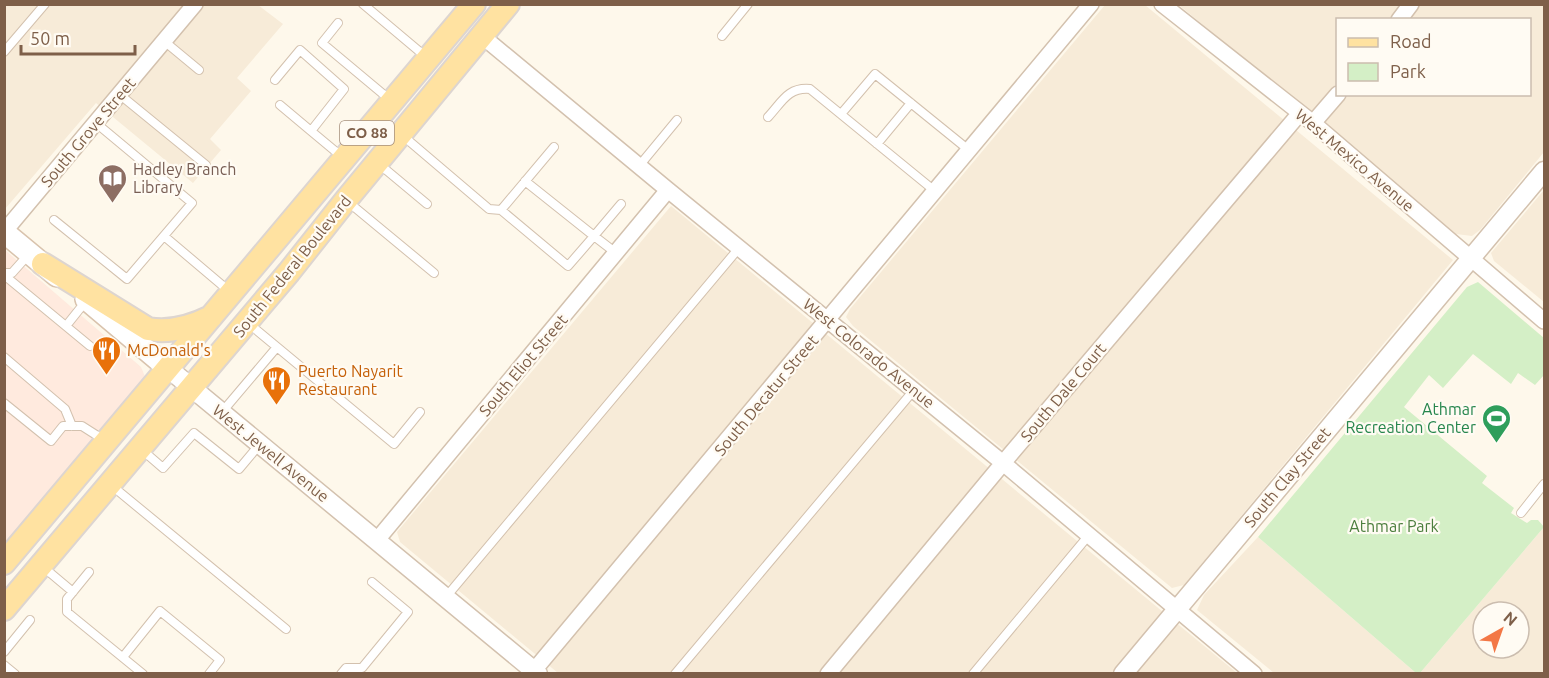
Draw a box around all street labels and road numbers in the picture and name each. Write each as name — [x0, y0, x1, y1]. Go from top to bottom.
street label: South Grove Street — [37, 73, 139, 190]
street label: West Mexico Avenue — [1292, 105, 1418, 215]
road number: CO 88 — [340, 121, 394, 145]
street label: South Federal Boulevard — [229, 192, 355, 340]
street label: West Colorado Avenue — [800, 295, 938, 411]
street label: South Eliot Street — [475, 310, 571, 419]
street label: South Decatur Street — [710, 331, 822, 459]
street label: South Dale Court — [1017, 339, 1110, 445]
street label: West Jewell Avenue — [209, 401, 333, 505]
street label: South Clay Street — [1240, 423, 1334, 530]

